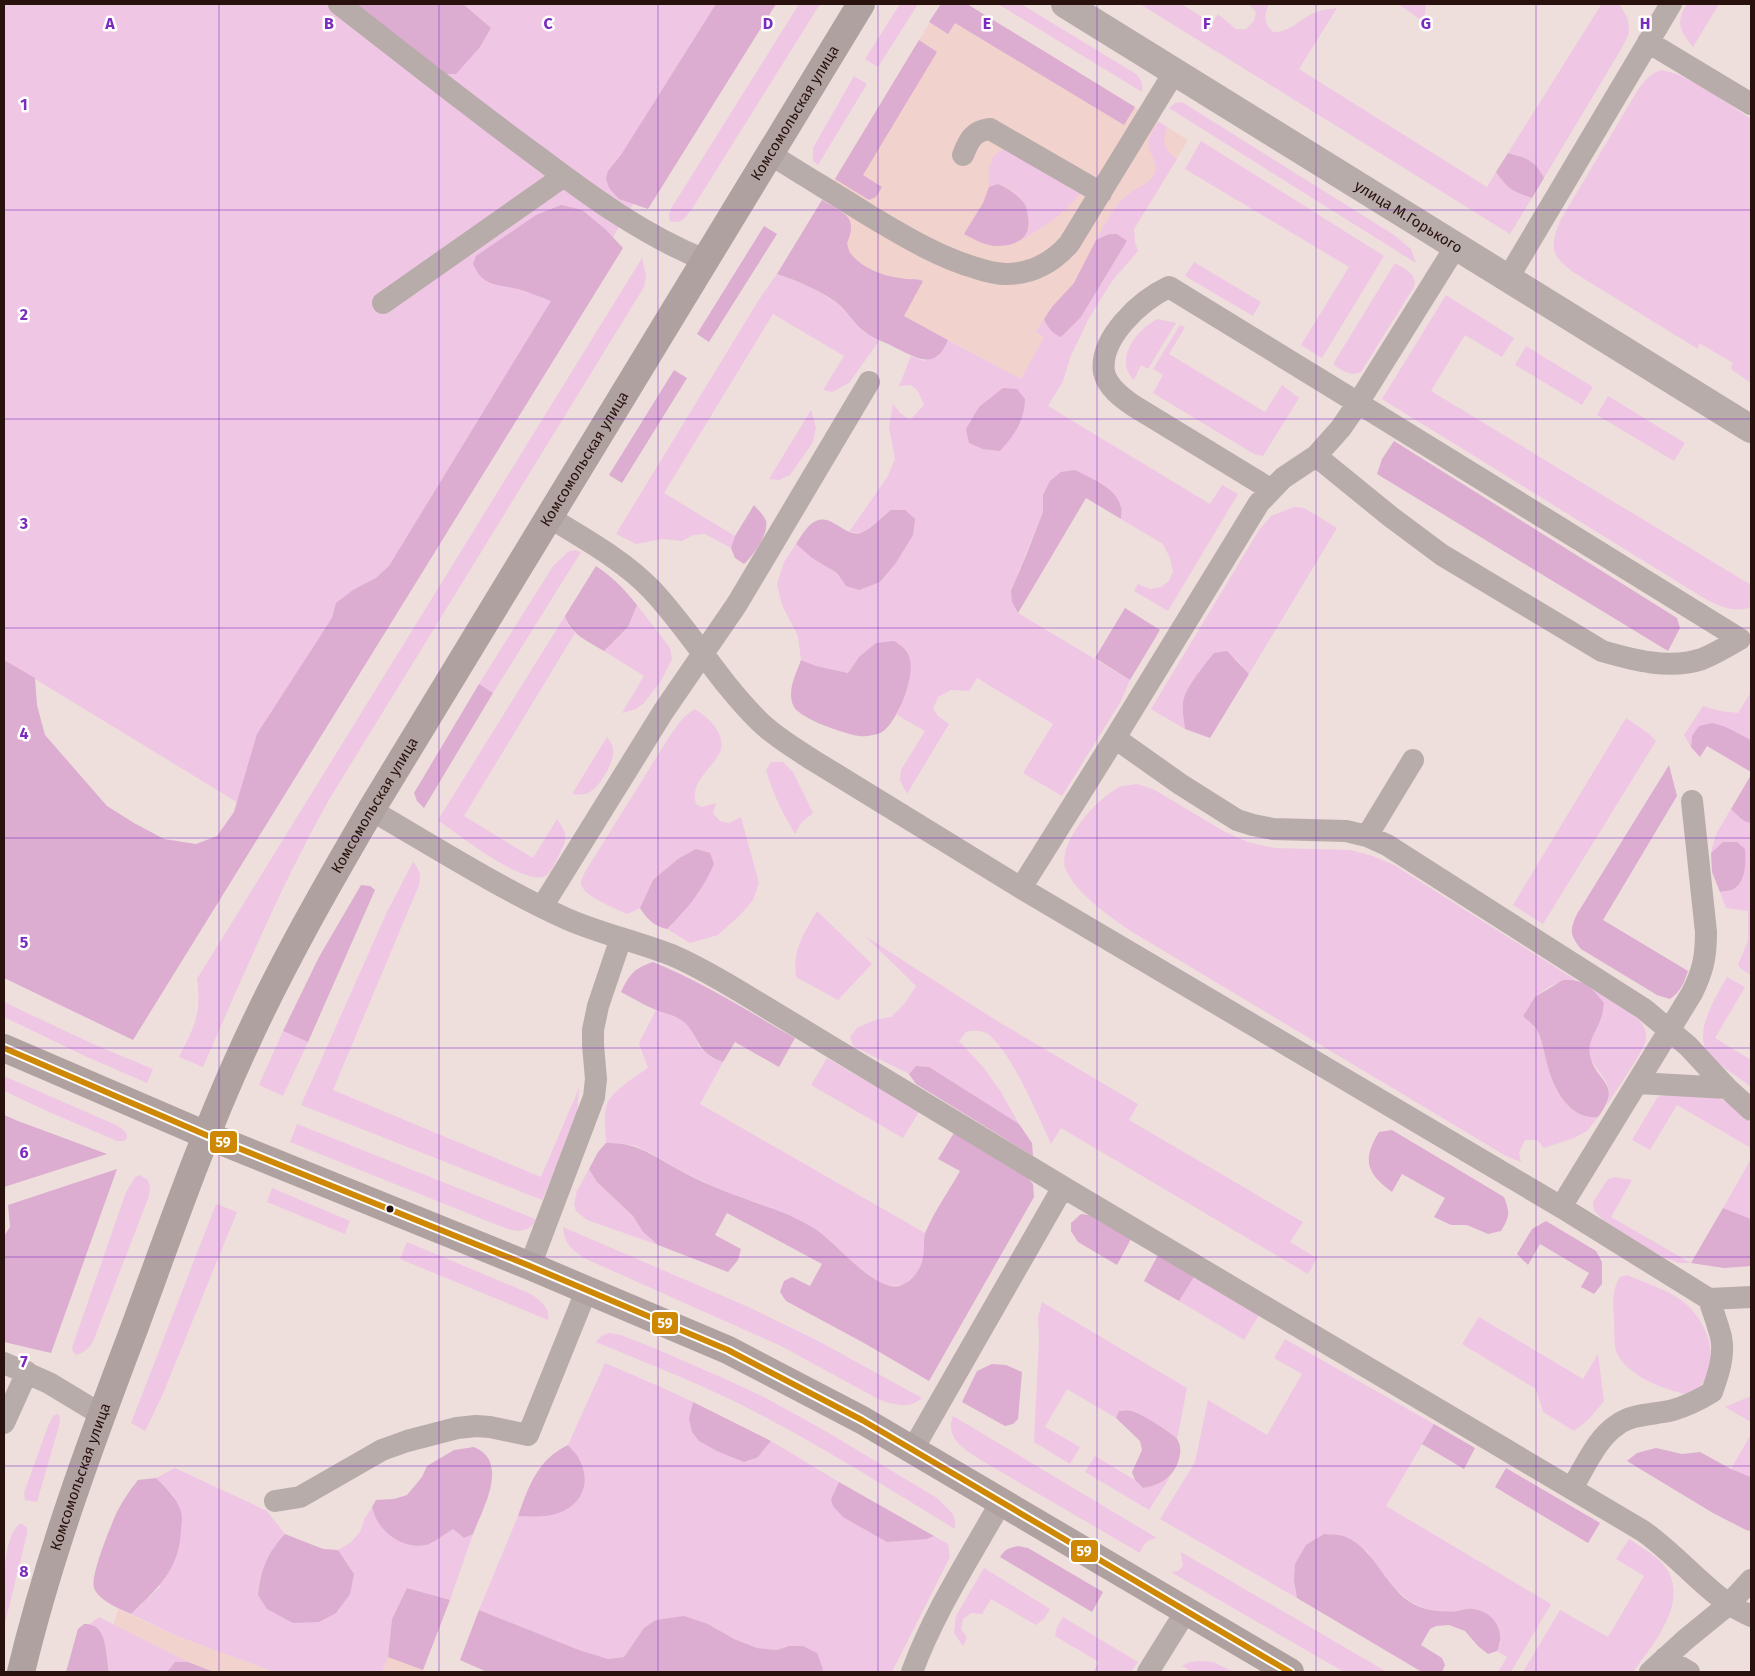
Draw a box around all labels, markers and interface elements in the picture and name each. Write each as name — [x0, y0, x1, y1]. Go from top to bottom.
text: A — [104, 14, 115, 33]
text: B — [324, 14, 334, 33]
text: C — [543, 14, 553, 33]
text: D — [763, 14, 773, 33]
text: E — [983, 14, 991, 33]
text: F — [1203, 14, 1211, 33]
text: G — [1421, 14, 1431, 33]
text: H — [1640, 14, 1650, 33]
street label: Комсомольская улица — [747, 42, 843, 184]
text: 1 — [20, 95, 28, 114]
street label: улица М.Горького — [1351, 176, 1466, 257]
text: 2 — [20, 305, 28, 324]
street label: Комсомольская улица — [536, 388, 632, 530]
text: 3 — [19, 514, 28, 533]
text: 4 — [19, 724, 29, 743]
street label: Комсомольская улица — [327, 734, 422, 877]
text: 5 — [20, 933, 29, 952]
line badge: 59 — [209, 1130, 238, 1154]
text: 59 — [215, 1134, 231, 1151]
text: 6 — [19, 1143, 29, 1162]
unlabelled marker — [385, 1204, 395, 1214]
line badge: 59 — [651, 1311, 679, 1335]
text: 59 — [657, 1315, 673, 1332]
text: 7 — [20, 1352, 28, 1371]
street label: Комсомольская улица — [46, 1401, 114, 1553]
line badge: 59 — [1070, 1539, 1099, 1563]
text: 59 — [1076, 1543, 1092, 1560]
text: 8 — [19, 1562, 29, 1581]

